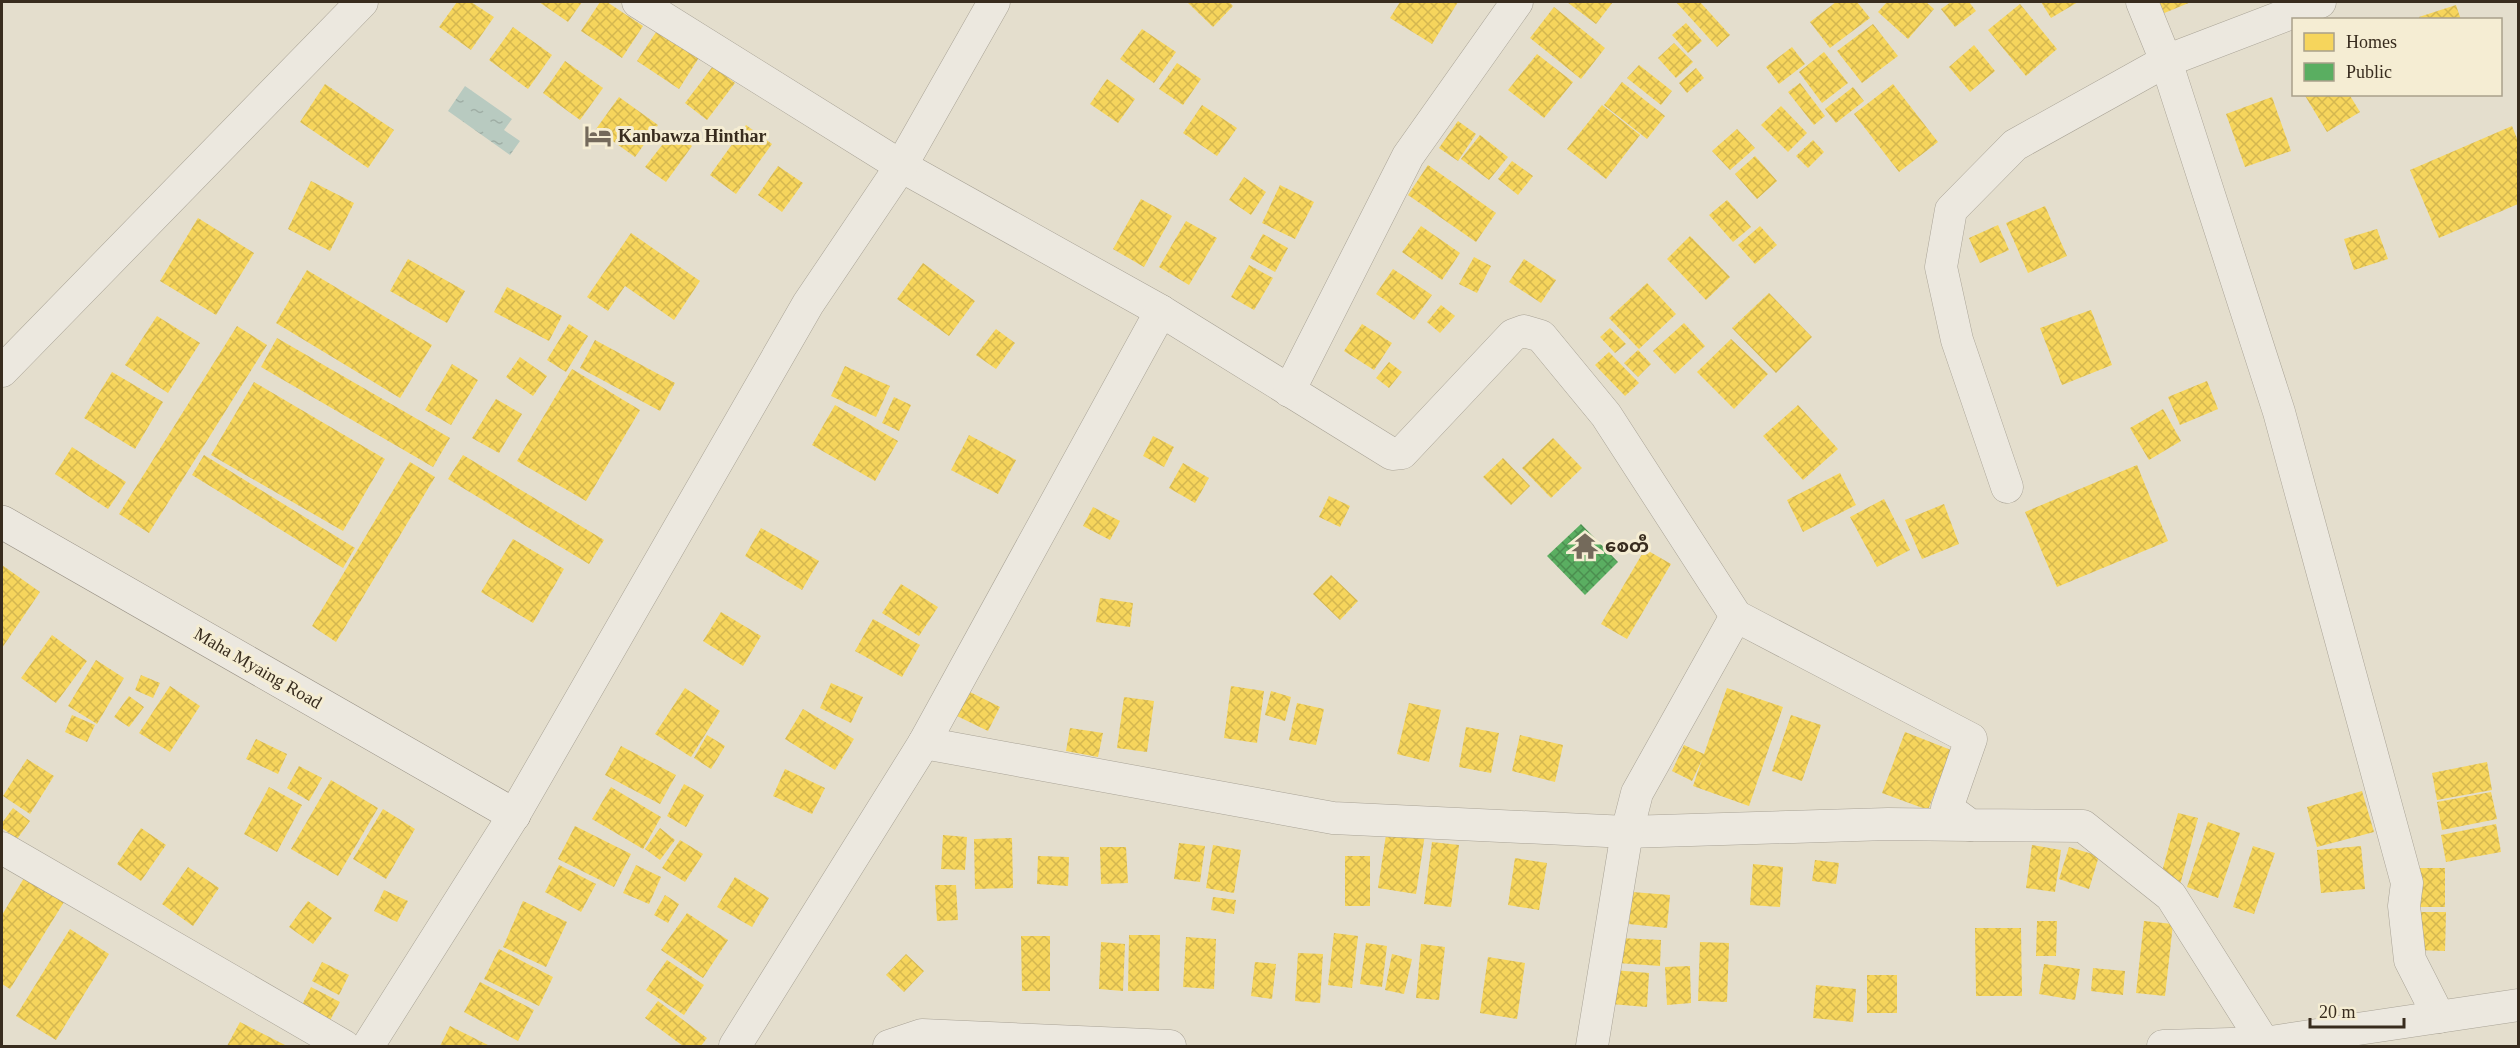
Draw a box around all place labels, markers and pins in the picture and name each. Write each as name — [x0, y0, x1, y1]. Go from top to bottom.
hotel icon: Kanbawza Hinthar — [583, 121, 613, 151]
place label: Kanbawza Hinthar — [618, 126, 767, 146]
temple icon: စေတီ — [1570, 531, 1600, 561]
place label: စေတီ — [1605, 534, 1649, 556]

